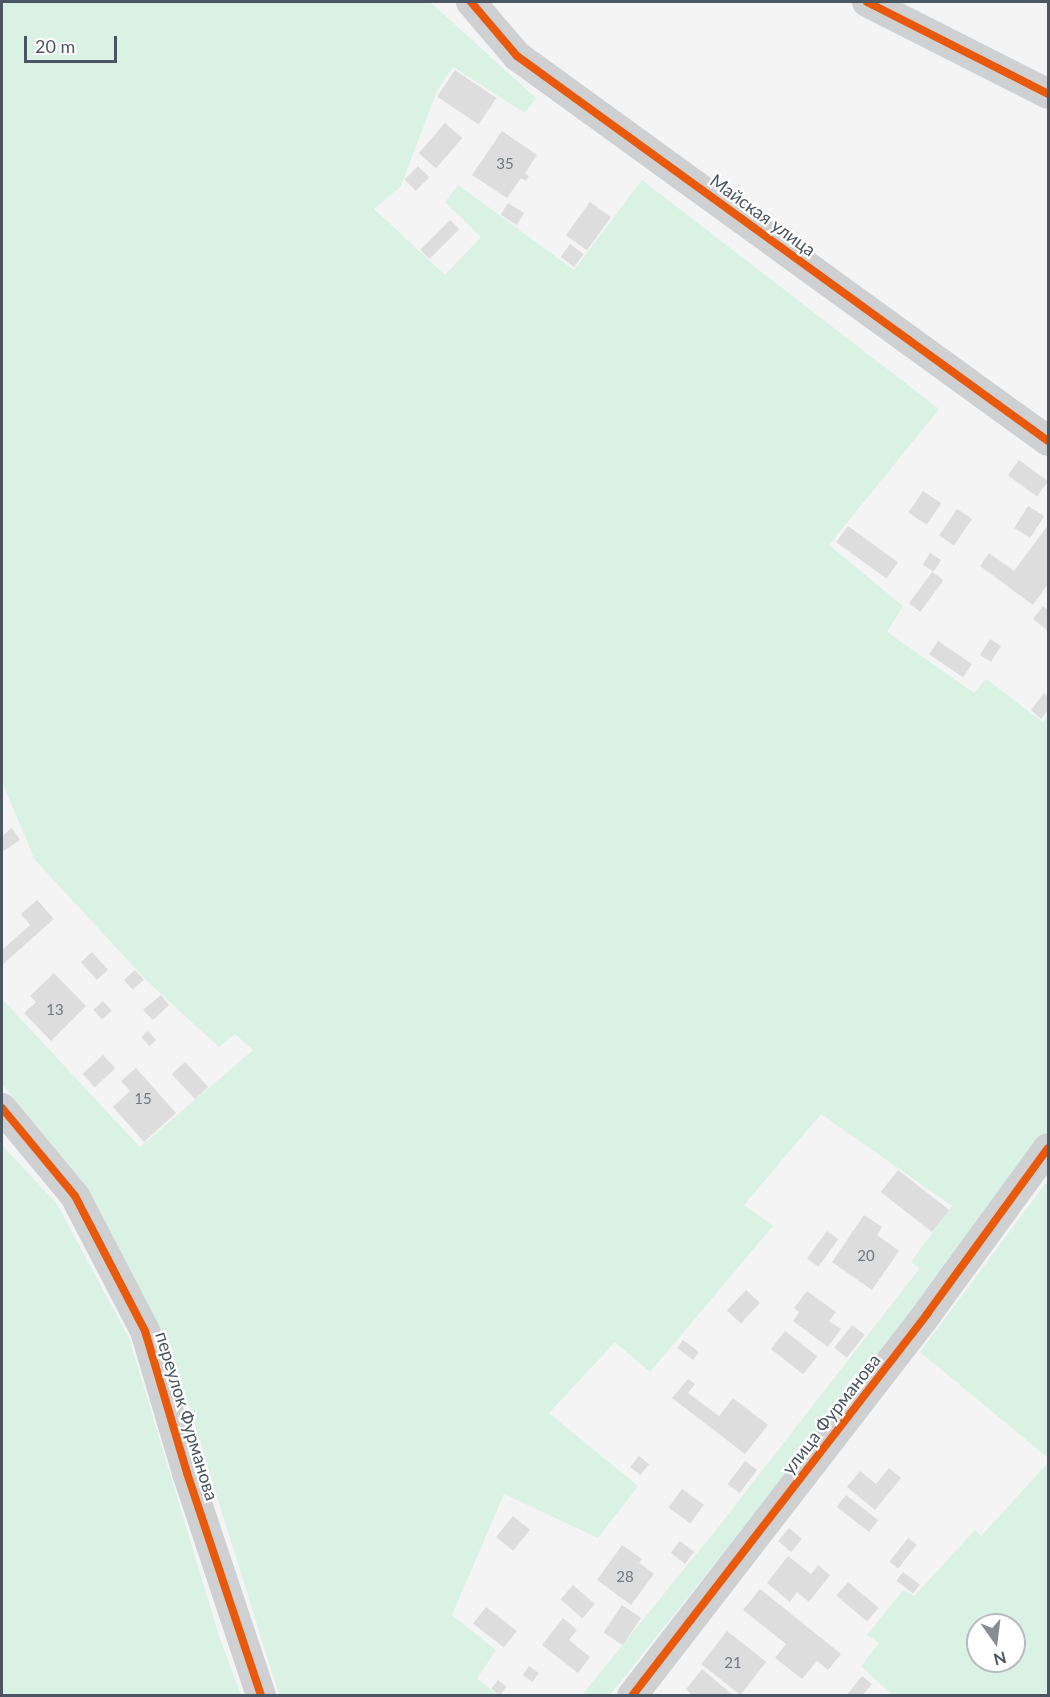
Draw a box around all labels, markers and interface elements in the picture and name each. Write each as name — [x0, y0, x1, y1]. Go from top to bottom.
scale bar — [27, 24, 120, 62]
text: 20 m — [35, 35, 75, 57]
house number: 35 — [496, 155, 514, 173]
street label: Майская улица — [706, 169, 820, 261]
house number: 13 — [46, 1001, 64, 1019]
house number: 15 — [134, 1090, 152, 1108]
house number: 20 — [857, 1247, 875, 1265]
street label: переулок Фурманова — [151, 1329, 223, 1503]
street label: улица Фурманова — [777, 1349, 885, 1479]
house number: 28 — [616, 1568, 634, 1586]
north arrow — [966, 1613, 1026, 1673]
text: N — [992, 1648, 1008, 1670]
house number: 21 — [724, 1654, 742, 1672]

